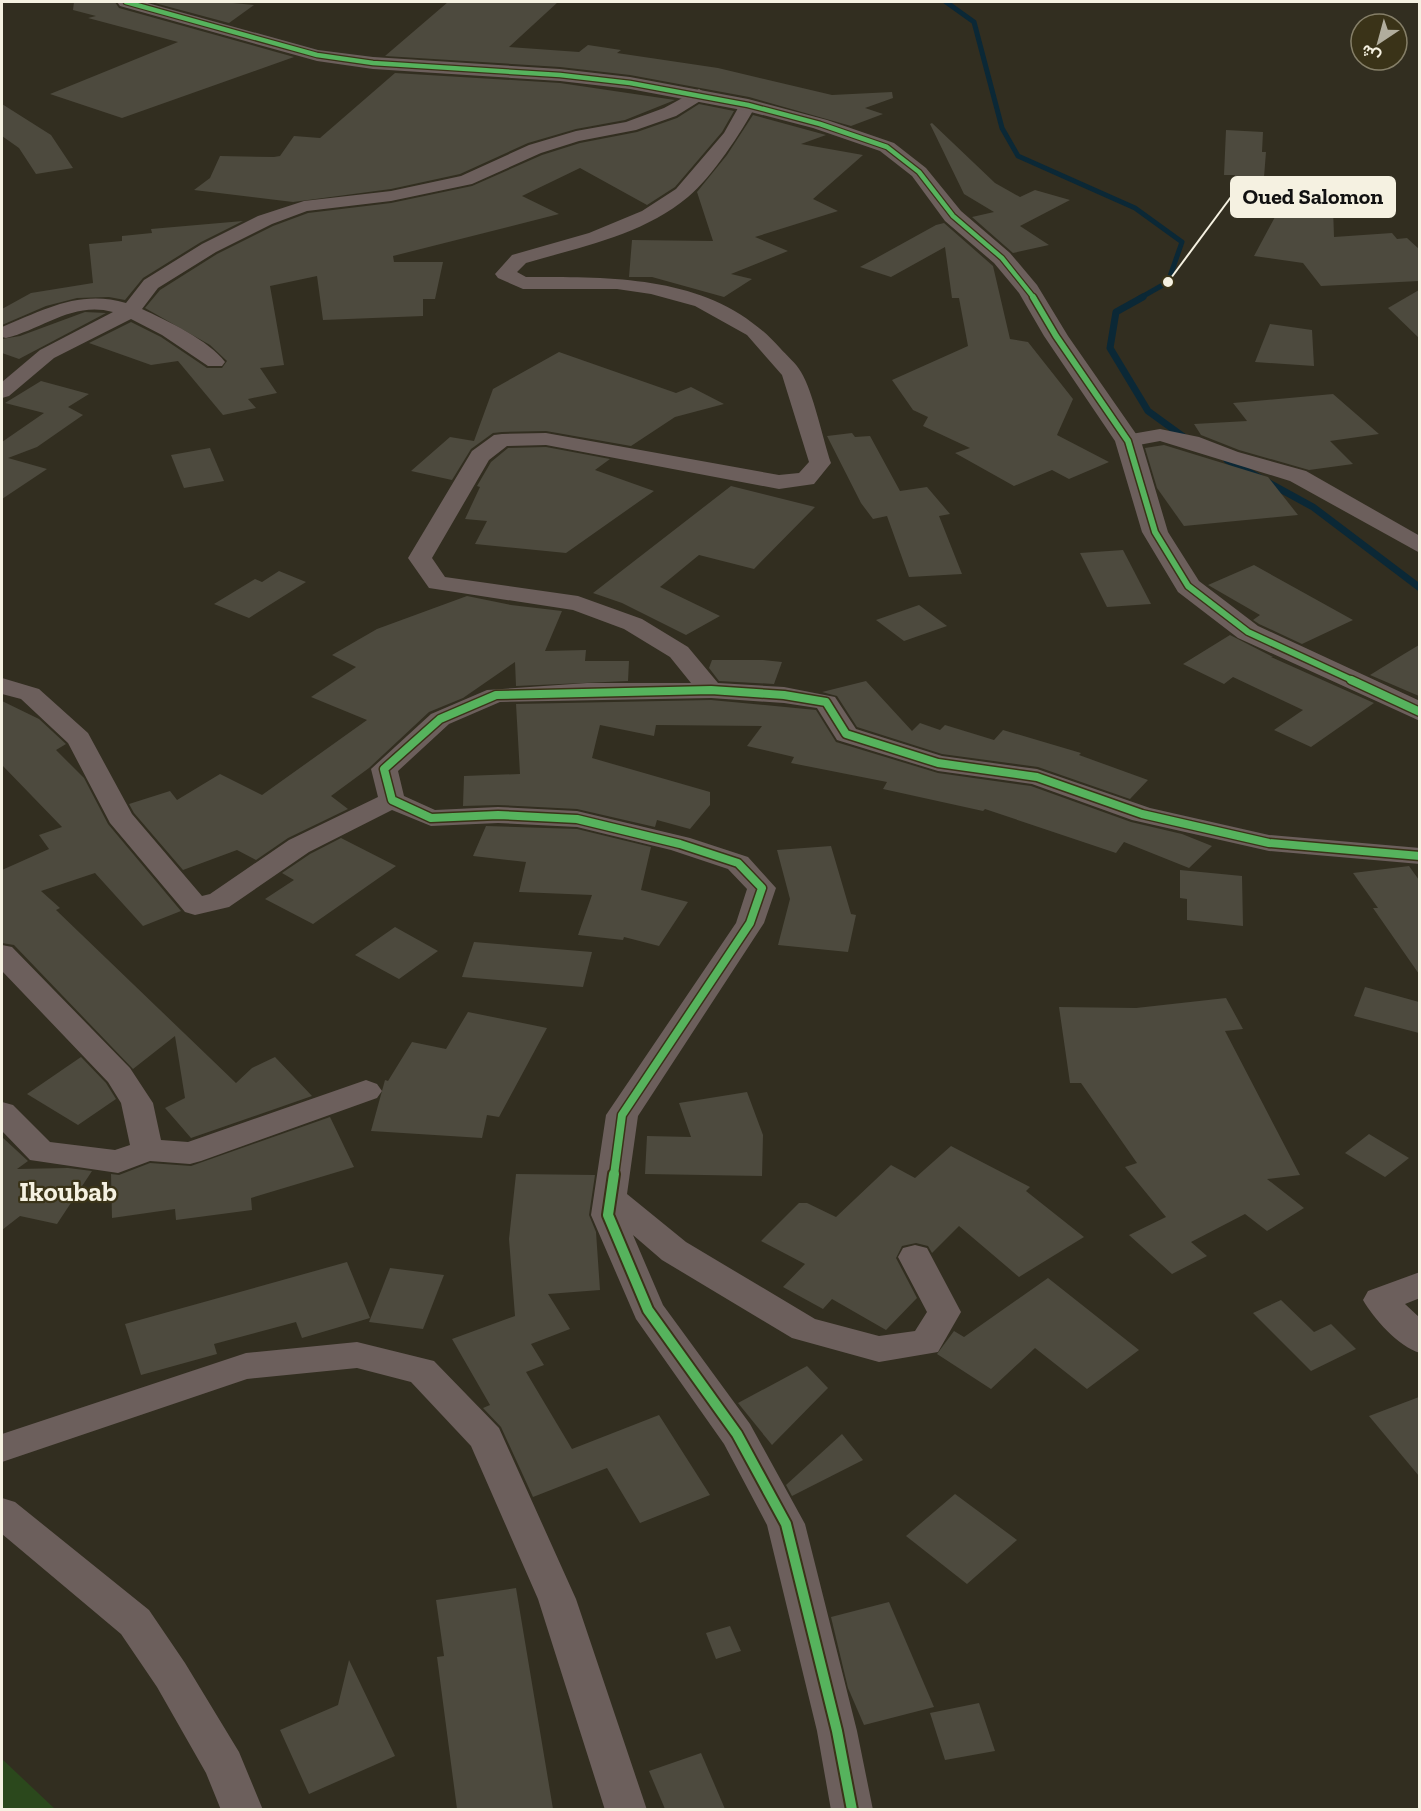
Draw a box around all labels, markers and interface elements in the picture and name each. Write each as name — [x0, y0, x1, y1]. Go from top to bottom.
north arrow — [1349, 12, 1409, 72]
text: ش — [1357, 40, 1384, 67]
callout: Oued Salomon — [1231, 177, 1395, 217]
text: Oued Salomon — [1243, 183, 1383, 210]
district label: Ikoubab — [19, 1176, 117, 1208]

